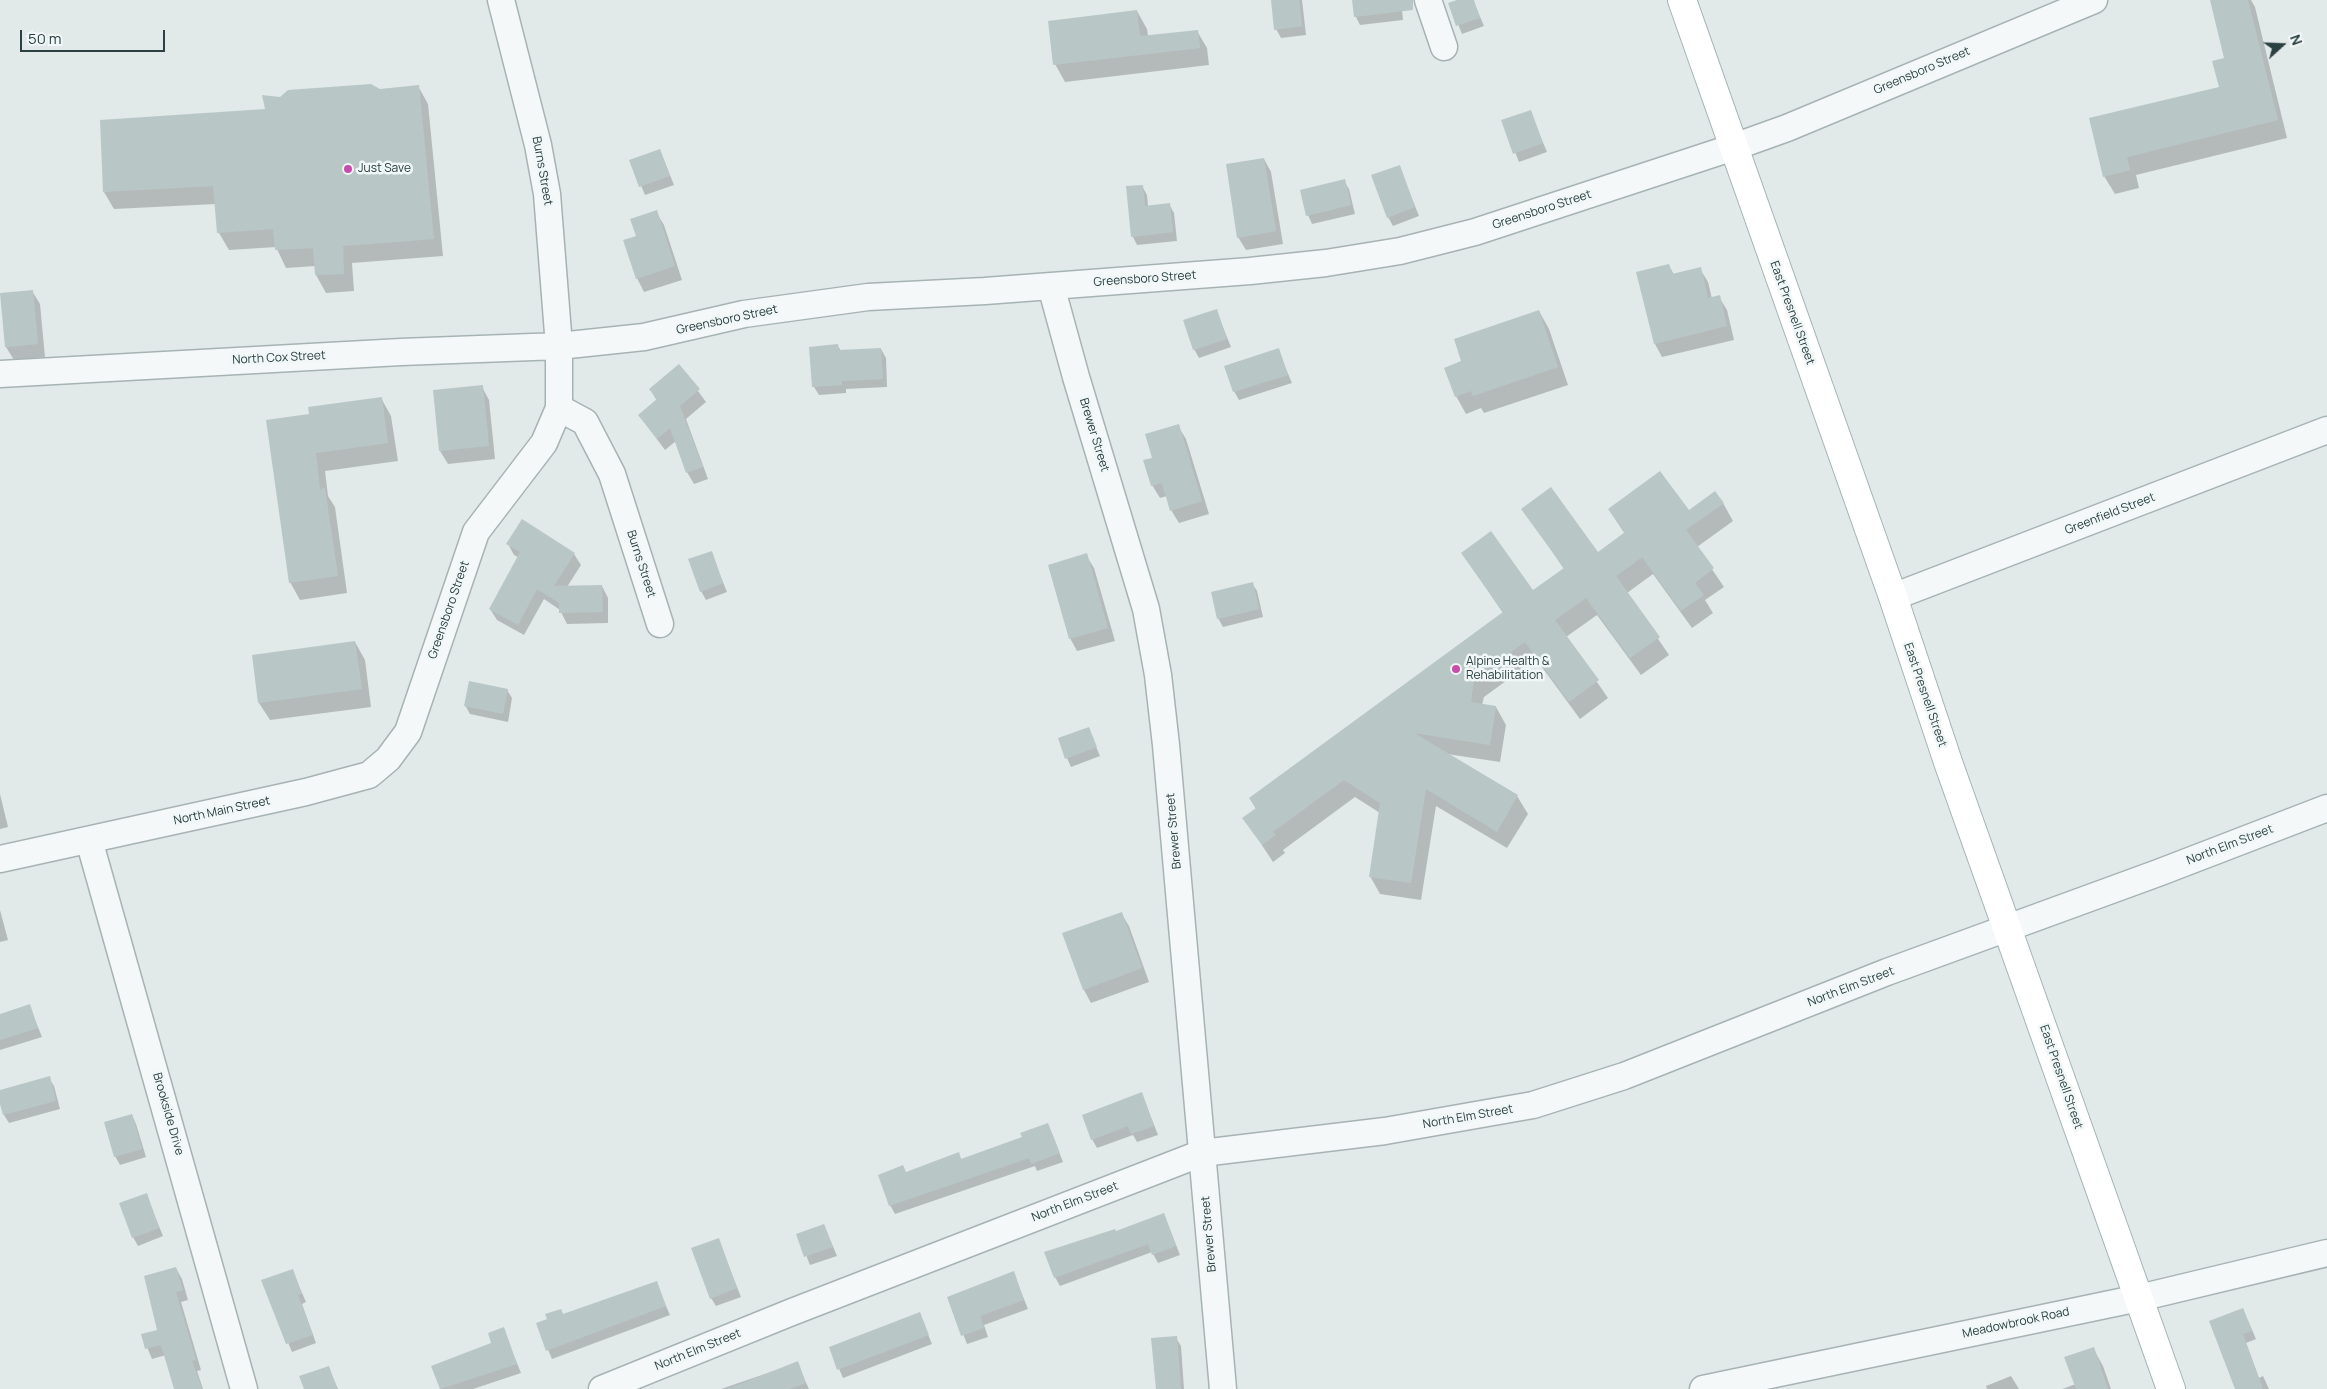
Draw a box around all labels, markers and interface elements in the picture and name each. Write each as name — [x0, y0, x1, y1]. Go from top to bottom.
scale bar — [22, 20, 168, 52]
north arrow — [2257, 20, 2307, 70]
text: 50 m — [28, 28, 62, 49]
text: N — [2286, 32, 2307, 48]
street label: Greensboro Street — [1872, 44, 1972, 98]
street label: Burns Street — [529, 135, 555, 207]
place label: Just Save — [358, 162, 411, 176]
marker: Just Save — [342, 163, 354, 175]
street label: Greensboro Street — [1491, 187, 1593, 233]
street label: East Presnell Street — [1767, 259, 1817, 367]
street label: Greensboro Street — [1093, 268, 1197, 290]
street label: Greensboro Street — [675, 302, 779, 338]
street label: North Cox Street — [232, 348, 326, 368]
street label: Brewer Street — [1076, 396, 1112, 474]
street label: Greenfield Street — [2063, 490, 2157, 538]
street label: Burns Street — [623, 529, 659, 599]
street label: Greensboro Street — [425, 559, 473, 661]
street label: East Presnell Street — [1900, 641, 1950, 749]
place label: Alpine Health & Rehabilitation — [1466, 655, 1550, 683]
marker: Alpine Health & Rehabilitation — [1450, 663, 1462, 675]
street label: Brewer Street — [1164, 792, 1184, 870]
street label: North Main Street — [172, 794, 272, 828]
street label: North Elm Street — [2185, 822, 2275, 868]
street label: North Elm Street — [1806, 964, 1896, 1010]
street label: East Presnell Street — [2036, 1023, 2086, 1131]
street label: Brookside Drive — [149, 1071, 187, 1157]
street label: North Elm Street — [1422, 1102, 1514, 1132]
street label: North Elm Street — [1030, 1179, 1120, 1225]
street label: Brewer Street — [1199, 1195, 1219, 1273]
street label: Meadowbrook Road — [1961, 1305, 2071, 1341]
street label: North Elm Street — [653, 1326, 743, 1374]

